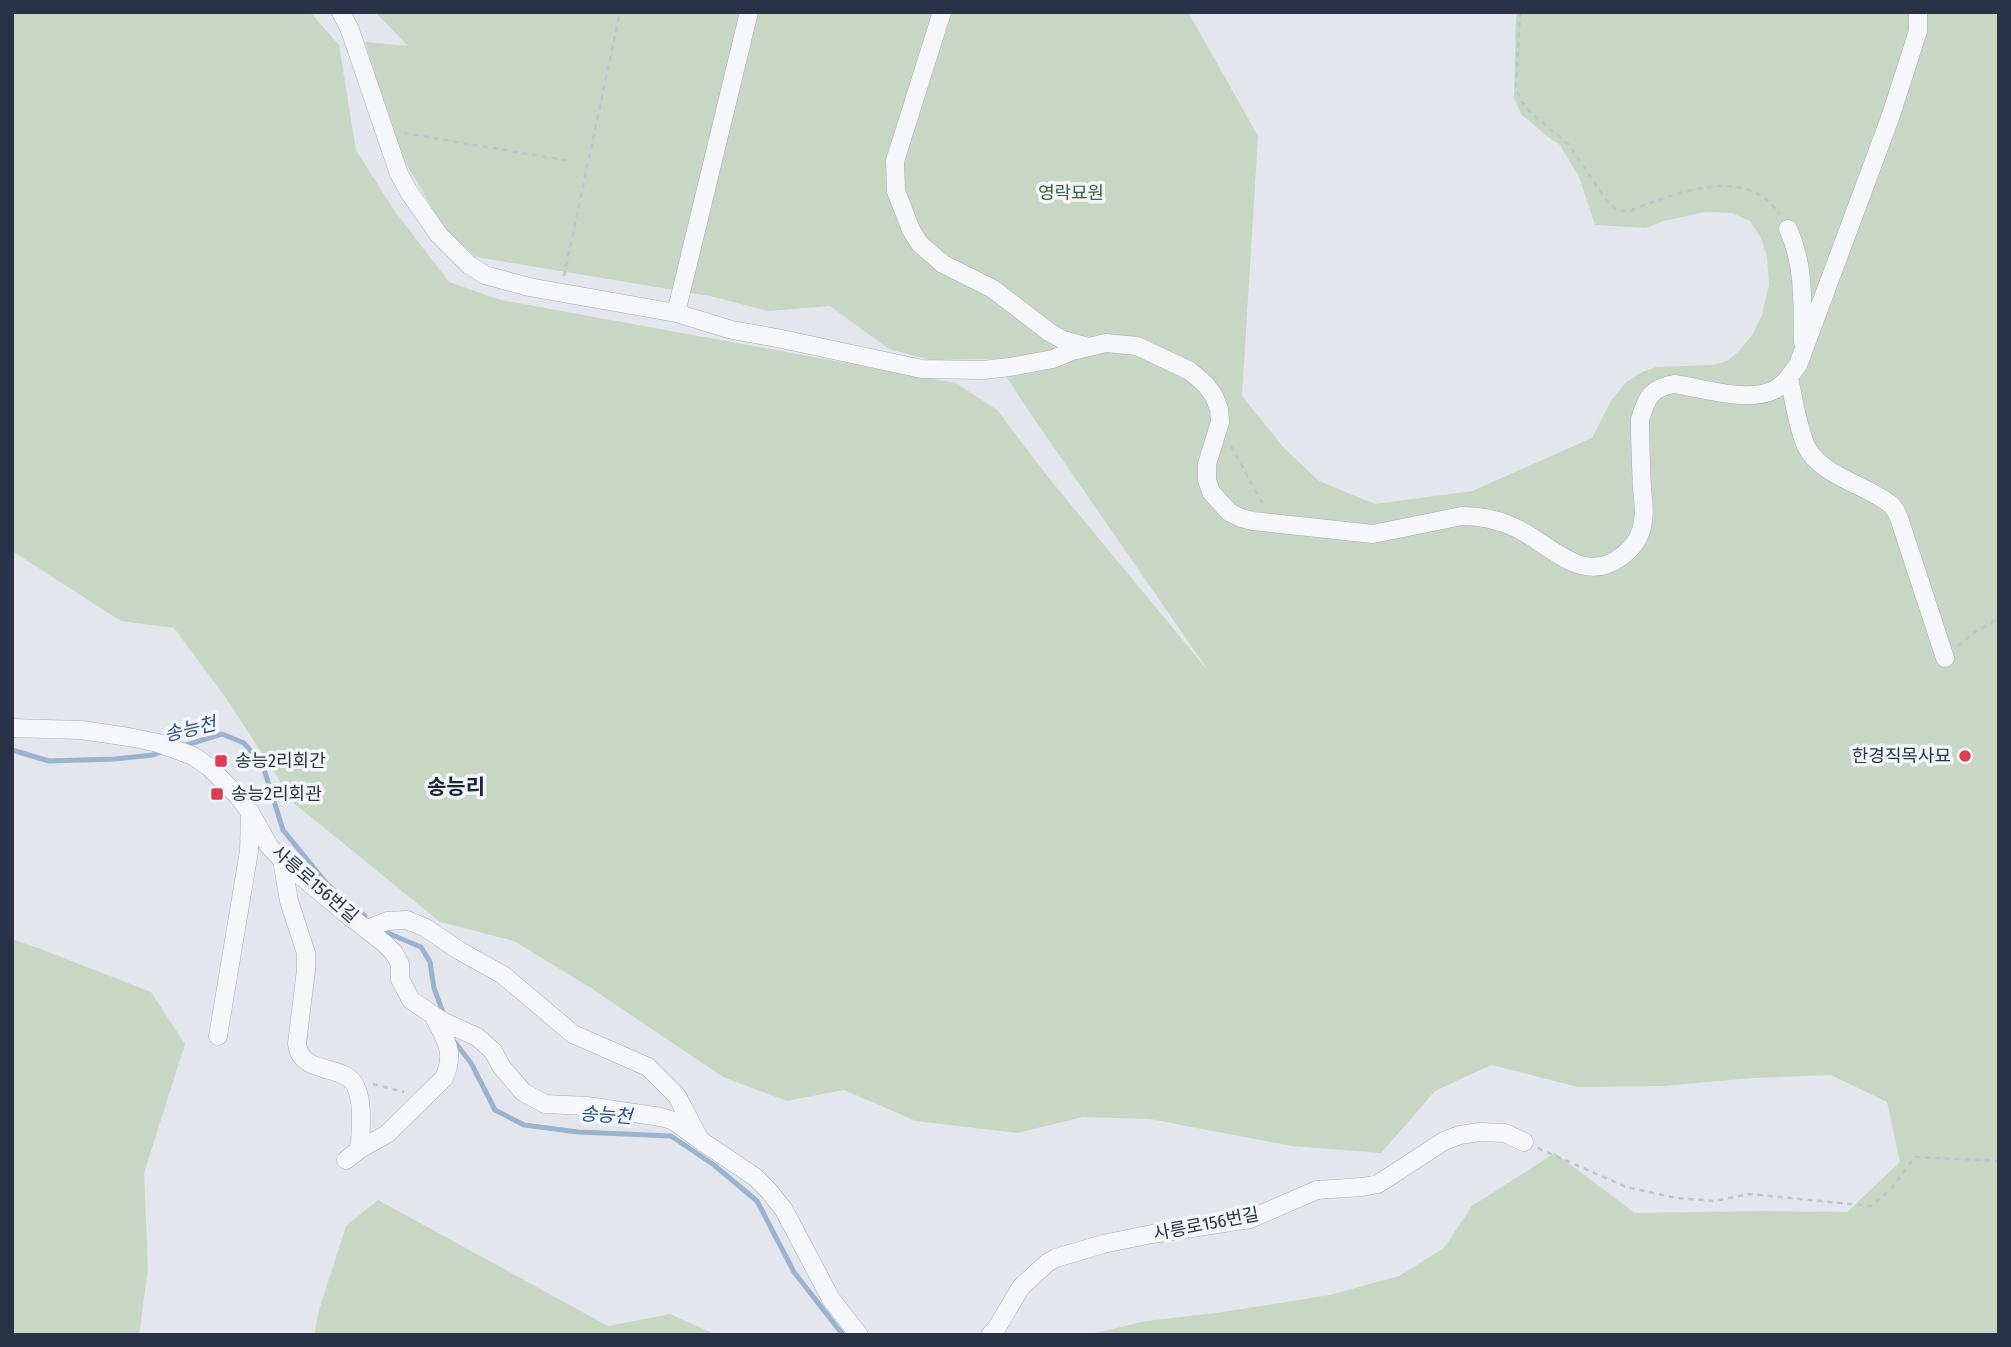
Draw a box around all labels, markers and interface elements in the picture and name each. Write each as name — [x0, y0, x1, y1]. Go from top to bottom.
park label: 영락묘원 — [1038, 182, 1104, 204]
water label: 송능천 — [162, 712, 220, 746]
place label: 한경직목사묘 — [1852, 745, 1951, 767]
marker: 한경직목사묘 — [1957, 748, 1973, 764]
place label: 송능2리회간 — [235, 750, 326, 772]
marker: 송능2리회간 — [213, 753, 229, 769]
district label: 송능리 — [427, 774, 485, 800]
place label: 송능2리회관 — [231, 783, 322, 805]
marker: 송능2리회관 — [209, 786, 225, 802]
street label: 사릉로156번길 — [267, 841, 363, 927]
water label: 송능천 — [579, 1102, 634, 1128]
street label: 사릉로156번길 — [1151, 1203, 1261, 1245]

